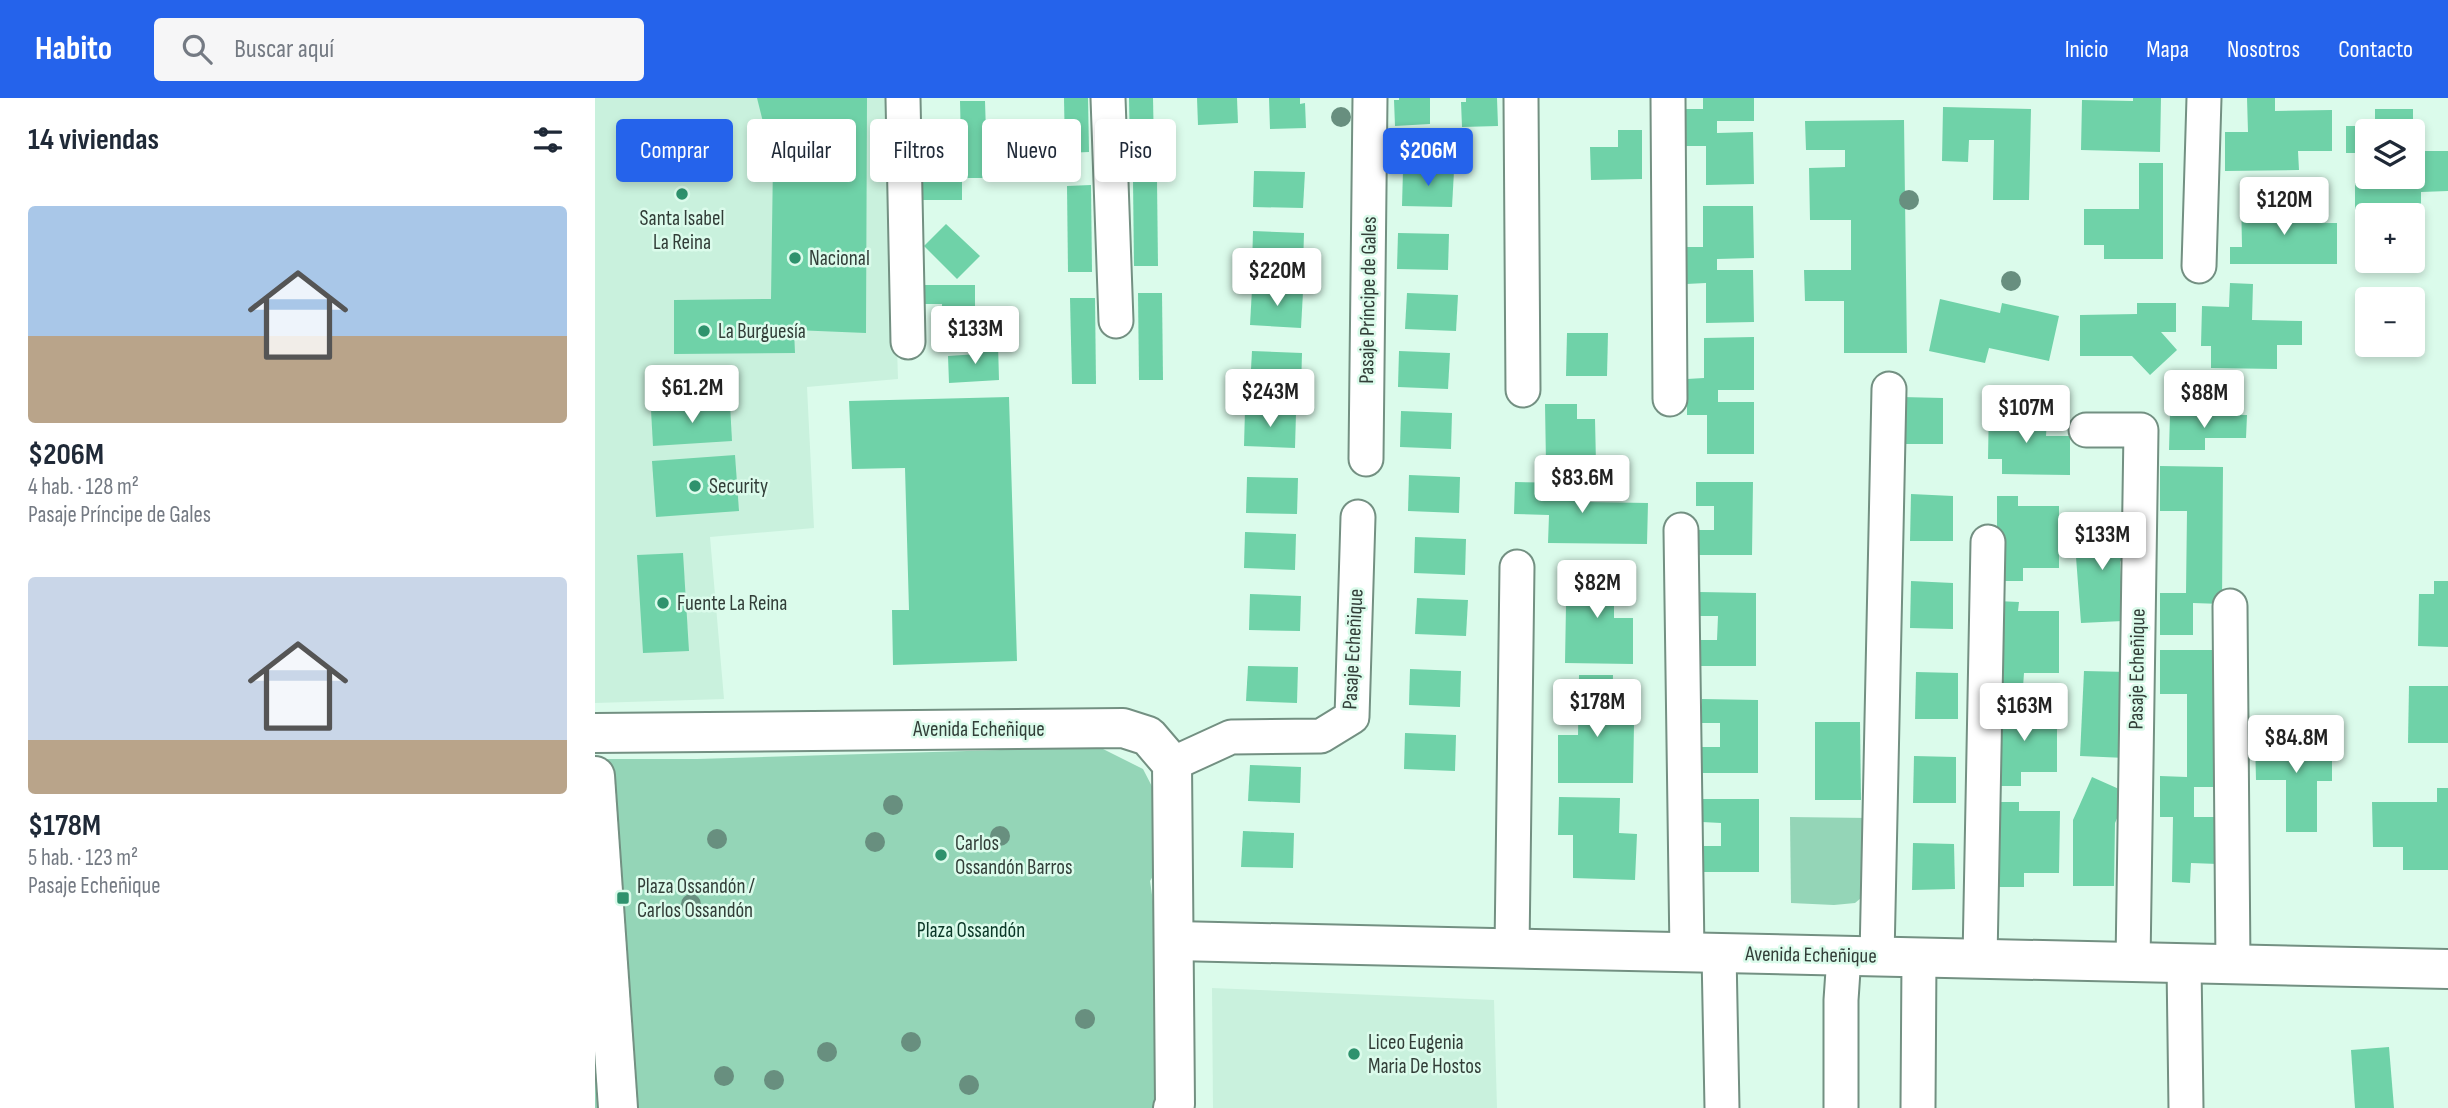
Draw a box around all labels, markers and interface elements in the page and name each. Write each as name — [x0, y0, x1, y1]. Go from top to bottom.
search box — [154, 18, 644, 81]
text: Habito — [35, 29, 112, 69]
icon: search — [178, 30, 216, 68]
text: Buscar aquí — [234, 34, 334, 65]
text: Inicio — [2065, 35, 2108, 64]
text: Mapa — [2146, 35, 2189, 64]
text: Nosotros — [2227, 35, 2300, 64]
text: Contacto — [2338, 35, 2413, 64]
chip: Comprar — [616, 119, 733, 182]
chip: Alquilar — [747, 119, 856, 182]
chip: Filtros — [870, 119, 968, 182]
chip: Nuevo — [982, 119, 1081, 182]
chip: Piso — [1095, 119, 1176, 182]
map controls — [2355, 119, 2425, 357]
button: layers — [2355, 119, 2425, 189]
icon: filters — [529, 121, 567, 159]
text: 14 viviendas — [28, 122, 159, 158]
pin: $206M — [1379, 129, 1477, 188]
text: $206M — [1399, 137, 1457, 165]
pin: $120M — [2235, 178, 2333, 237]
marker: Santa Isabel La Reina — [674, 186, 690, 202]
text: $120M — [2256, 186, 2312, 214]
button: + — [2355, 203, 2425, 273]
place label: Santa Isabel La Reina — [640, 206, 724, 255]
street label: Pasaje Príncipe de Gales — [1354, 216, 1382, 384]
place label: Nacional — [809, 246, 870, 271]
pin: $220M — [1228, 248, 1326, 308]
marker: Nacional — [787, 250, 803, 266]
icon: home — [235, 252, 361, 378]
text: $220M — [1248, 257, 1306, 285]
button: − — [2355, 287, 2425, 357]
pin: $133M — [926, 306, 1024, 366]
text: $133M — [947, 315, 1003, 343]
place label: La Burguesía — [718, 319, 806, 344]
marker: La Burguesía — [696, 323, 712, 339]
pin: $61.2M — [635, 366, 749, 425]
pin: $243M — [1221, 370, 1319, 429]
pin: $88M — [2163, 370, 2245, 430]
text: $61.2M — [661, 374, 723, 402]
text: $243M — [1241, 378, 1299, 406]
text: $88M — [2180, 379, 2228, 407]
pin: $107M — [1977, 386, 2075, 445]
text: $107M — [1998, 394, 2054, 422]
text: $206M — [28, 437, 104, 473]
pin: $83.6M — [1525, 456, 1639, 515]
text: $83.6M — [1550, 464, 1614, 492]
text: 4 hab. · 128 m² — [28, 473, 139, 501]
place label: Security — [709, 474, 768, 499]
marker: Security — [687, 478, 703, 494]
text: Pasaje Príncipe de Gales — [28, 501, 211, 529]
pin: $133M — [2053, 512, 2151, 572]
text: $133M — [2074, 521, 2130, 549]
pin: $82M — [1556, 560, 1638, 620]
text: $82M — [1573, 569, 1621, 597]
street label: Pasaje Echeñique — [1337, 588, 1369, 710]
place label: Fuente La Reina — [677, 591, 787, 616]
marker: Fuente La Reina — [655, 595, 671, 611]
street label: Pasaje Echeñique — [2123, 608, 2151, 730]
icon: home — [235, 623, 361, 749]
pin: $178M — [1548, 680, 1646, 739]
pin: $163M — [1975, 684, 2073, 743]
text: $178M — [1569, 688, 1625, 716]
text: $163M — [1996, 692, 2052, 720]
pin: $84.8M — [2239, 716, 2353, 775]
street label: Avenida Echeñique — [912, 717, 1045, 742]
text: $84.8M — [2264, 724, 2328, 752]
text: $178M — [28, 808, 101, 844]
place label: Carlos Ossandón Barros — [955, 831, 1072, 880]
text: 5 hab. · 123 m² — [28, 844, 138, 872]
marker: Carlos Ossandón Barros — [933, 847, 949, 863]
text: Pasaje Echeñique — [28, 872, 160, 900]
place label: Plaza Ossandón / Carlos Ossandón — [637, 874, 755, 923]
marker: Plaza Ossandón / Carlos Ossandón — [615, 890, 631, 906]
park label: Plaza Ossandón — [917, 918, 1025, 943]
street label: Avenida Echeñique — [1744, 941, 1877, 969]
place label: Liceo Eugenia Maria De Hostos — [1368, 1030, 1481, 1079]
marker: Liceo Eugenia Maria De Hostos — [1346, 1046, 1362, 1062]

